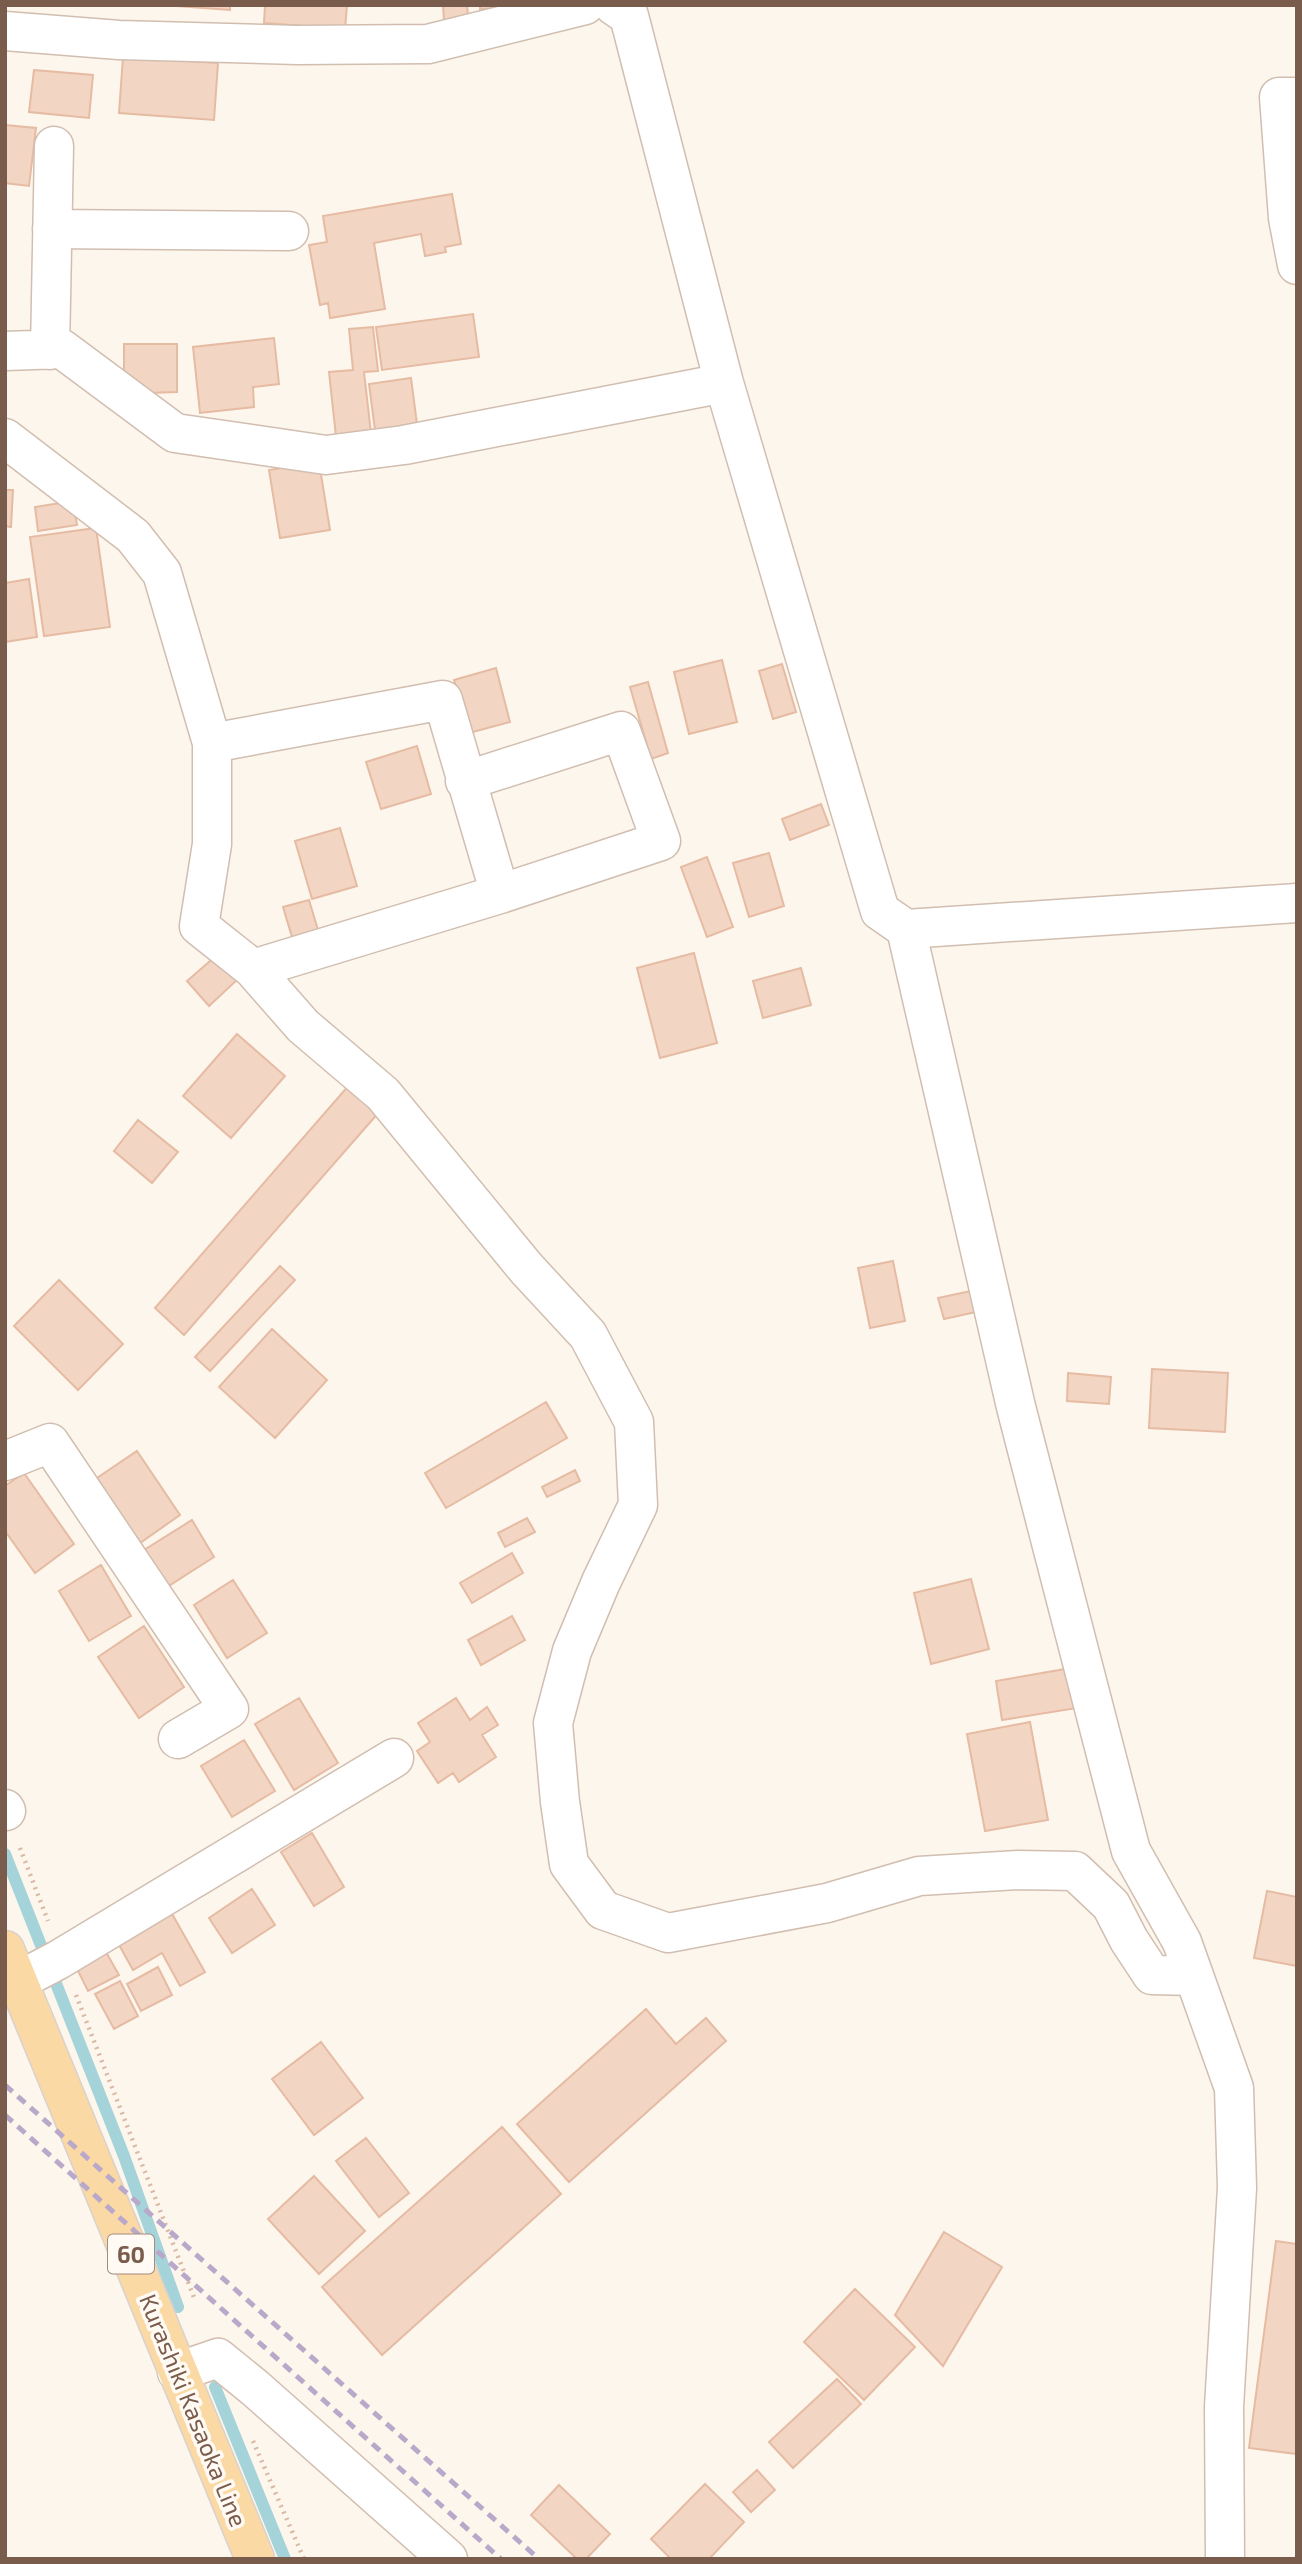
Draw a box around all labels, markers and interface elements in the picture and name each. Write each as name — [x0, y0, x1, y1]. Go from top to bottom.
road number: 60 — [108, 2234, 154, 2274]
street label: Kurashiki Kasaoka Line — [134, 2289, 254, 2531]

